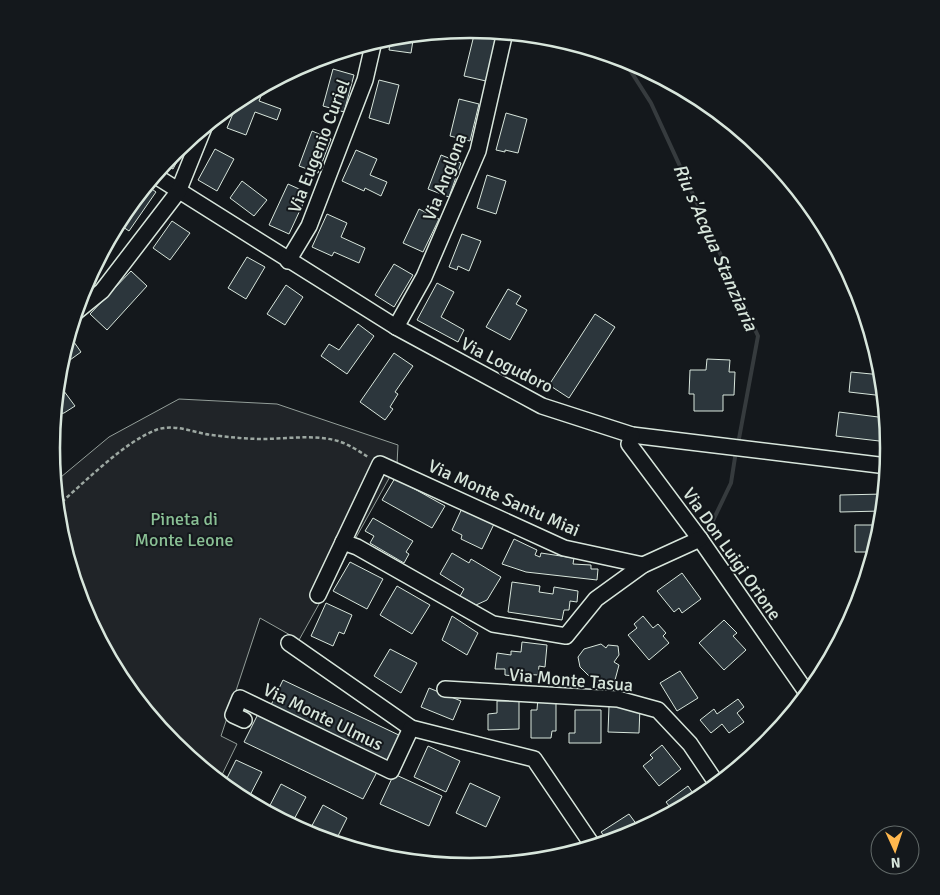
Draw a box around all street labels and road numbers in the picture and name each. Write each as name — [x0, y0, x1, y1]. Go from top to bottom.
street label: Via Eugenio Curiel — [283, 76, 355, 216]
street label: Via Anglona — [418, 130, 472, 224]
street label: Via Logudoro — [457, 332, 557, 398]
street label: Via Monte Santu Miai — [425, 455, 583, 541]
street label: Via Don Luigi Orione — [678, 483, 786, 625]
street label: Via Monte Tasua — [508, 664, 634, 696]
street label: Via Monte Ulmus — [260, 679, 387, 756]

